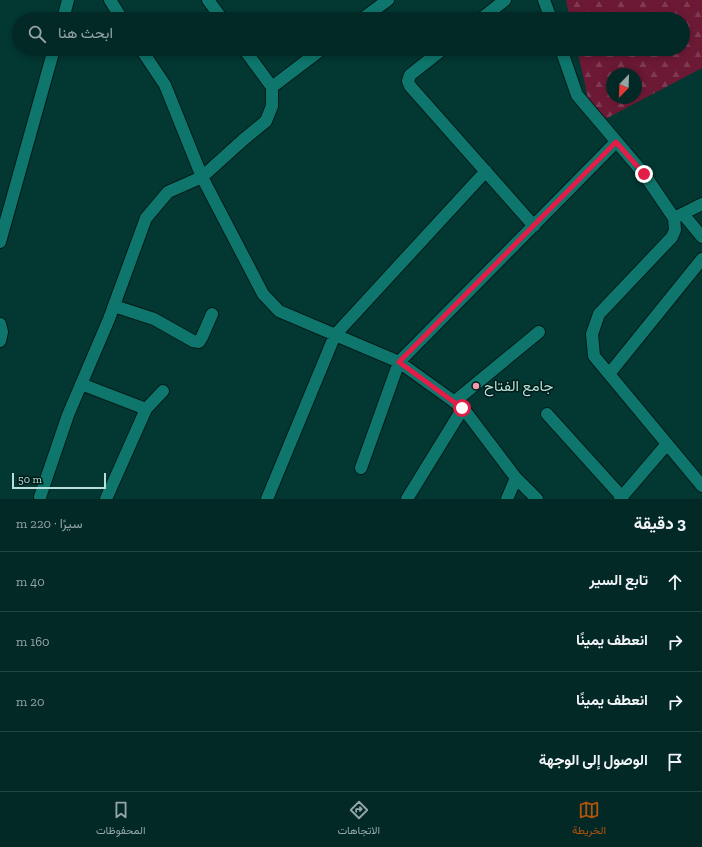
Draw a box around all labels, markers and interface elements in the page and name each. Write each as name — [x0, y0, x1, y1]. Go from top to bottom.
search box — [12, 12, 690, 56]
icon: search — [26, 23, 48, 45]
text: ابحث هنا — [58, 24, 113, 42]
north arrow — [606, 68, 642, 104]
route end — [635, 165, 653, 183]
place label: جامع الفتاح — [484, 377, 553, 397]
marker: جامع الفتاح — [471, 381, 481, 391]
route start — [453, 399, 471, 417]
scale bar — [12, 471, 106, 490]
text: 50 m — [18, 473, 42, 486]
text: 3 دقيقة — [634, 513, 686, 533]
text: سيرًا · 220 m — [16, 516, 82, 531]
text: تابع السير — [589, 571, 648, 589]
icon: ahead — [664, 571, 686, 593]
text: 40 m — [16, 574, 45, 589]
text: انعطف يمينًا — [576, 631, 648, 649]
icon: right — [664, 631, 686, 653]
text: 160 m — [16, 634, 50, 649]
text: انعطف يمينًا — [576, 691, 648, 709]
icon: right — [664, 691, 686, 713]
text: 20 m — [16, 694, 44, 709]
text: الوصول إلى الوجهة — [539, 751, 648, 769]
icon: arrive — [664, 751, 686, 773]
tab: المحفوظات — [96, 799, 146, 840]
tab: الاتجاهات — [337, 799, 380, 840]
tab: الخريطة — [572, 799, 606, 840]

